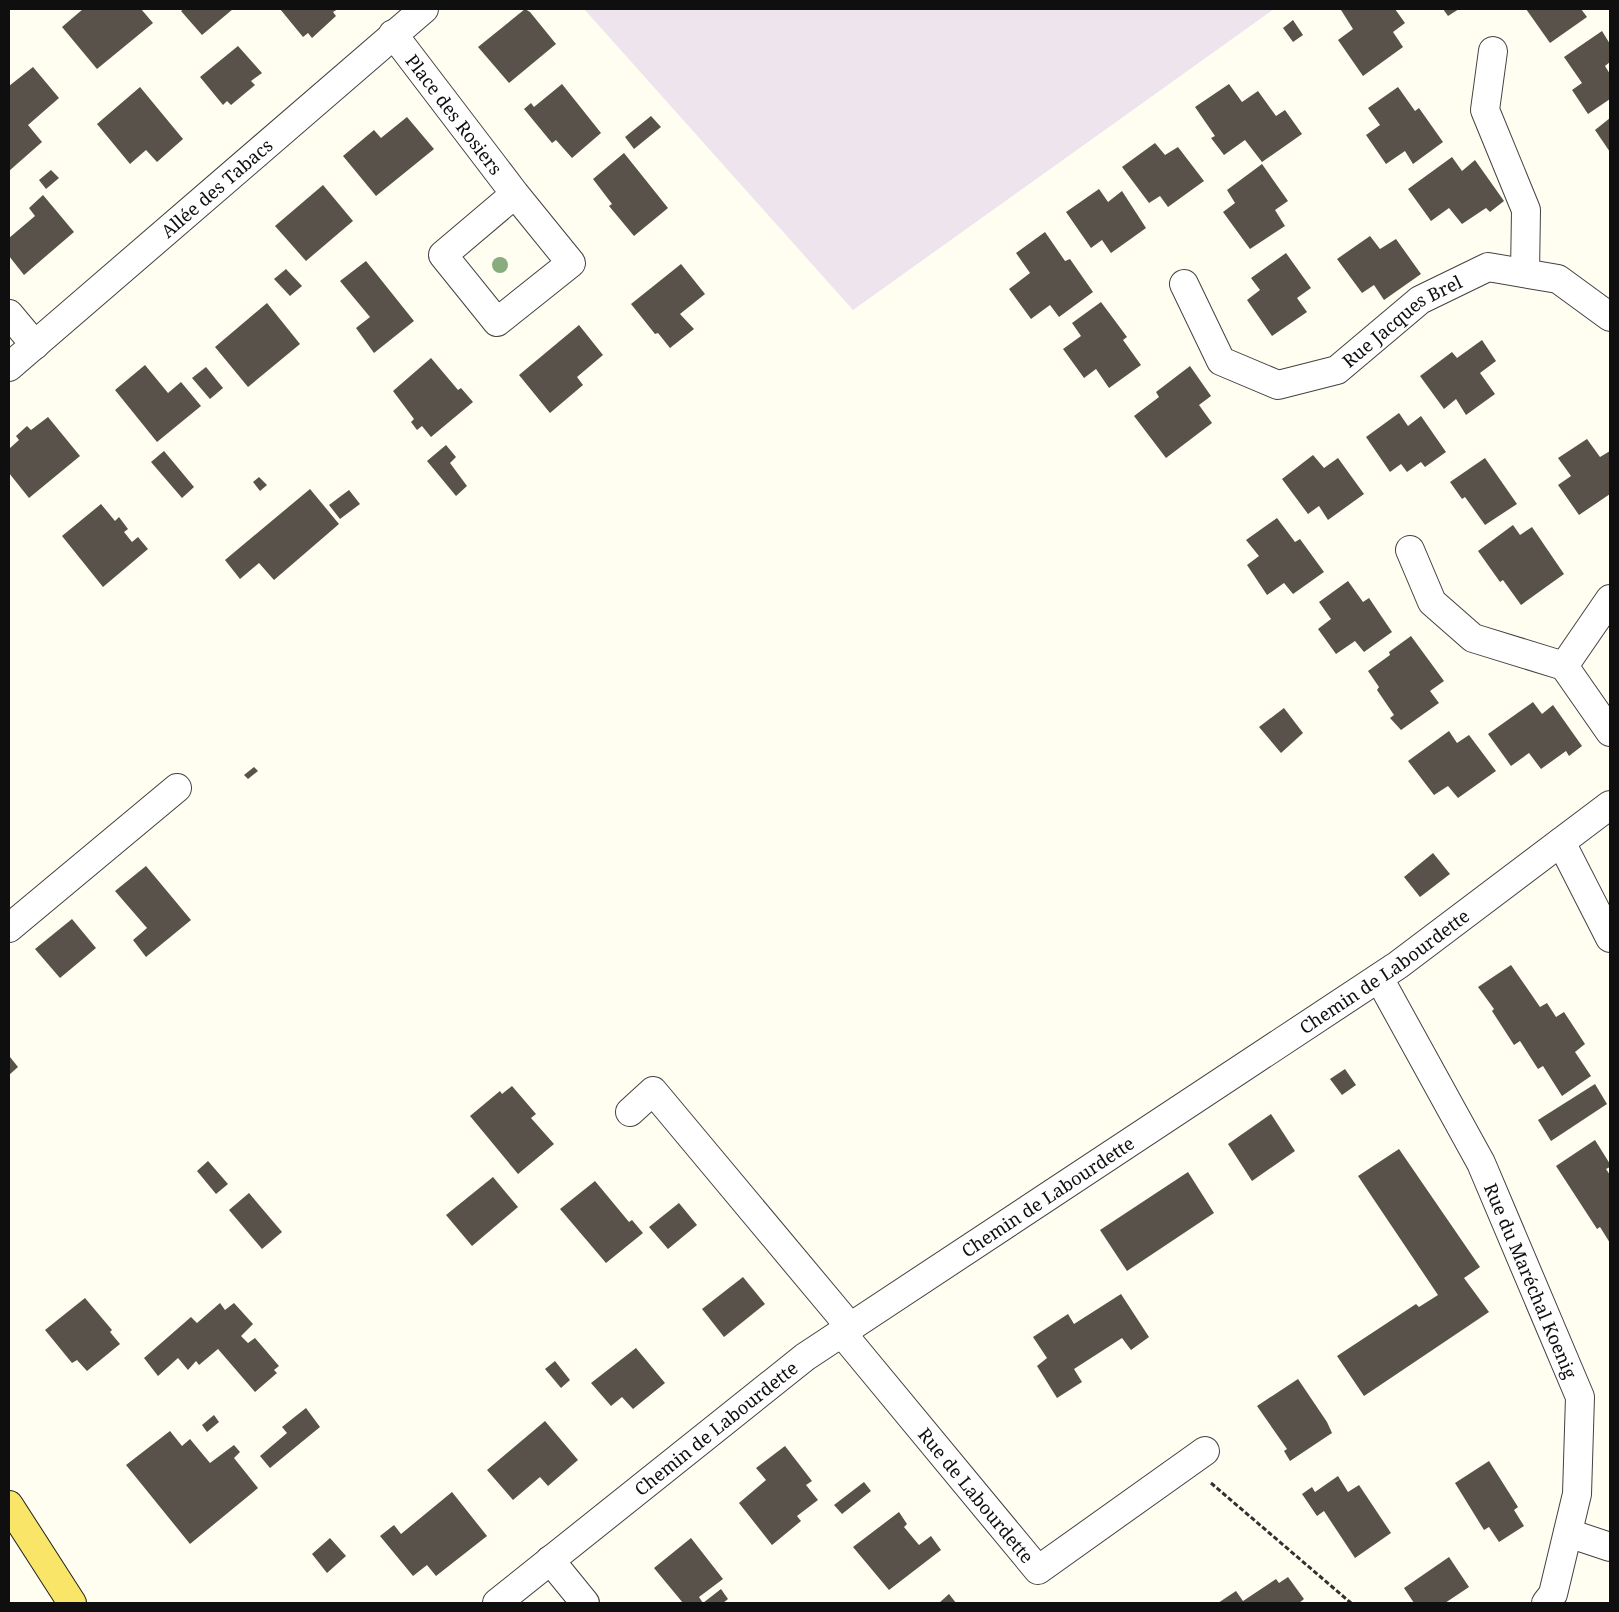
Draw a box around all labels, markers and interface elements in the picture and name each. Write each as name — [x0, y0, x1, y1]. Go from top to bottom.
street label: Place des Rosiers — [401, 49, 508, 180]
street label: Allée des Tabacs — [156, 133, 277, 243]
street label: Rue Jacques Brel — [1337, 269, 1466, 373]
street label: Chemin de Labourdette — [1294, 904, 1474, 1039]
street label: Chemin de Labourdette — [957, 1131, 1139, 1262]
street label: Rue du Maréchal Koenig — [1479, 1179, 1583, 1382]
street label: Chemin de Labourdette — [629, 1356, 802, 1501]
street label: Rue de Labourdette — [913, 1423, 1039, 1568]

